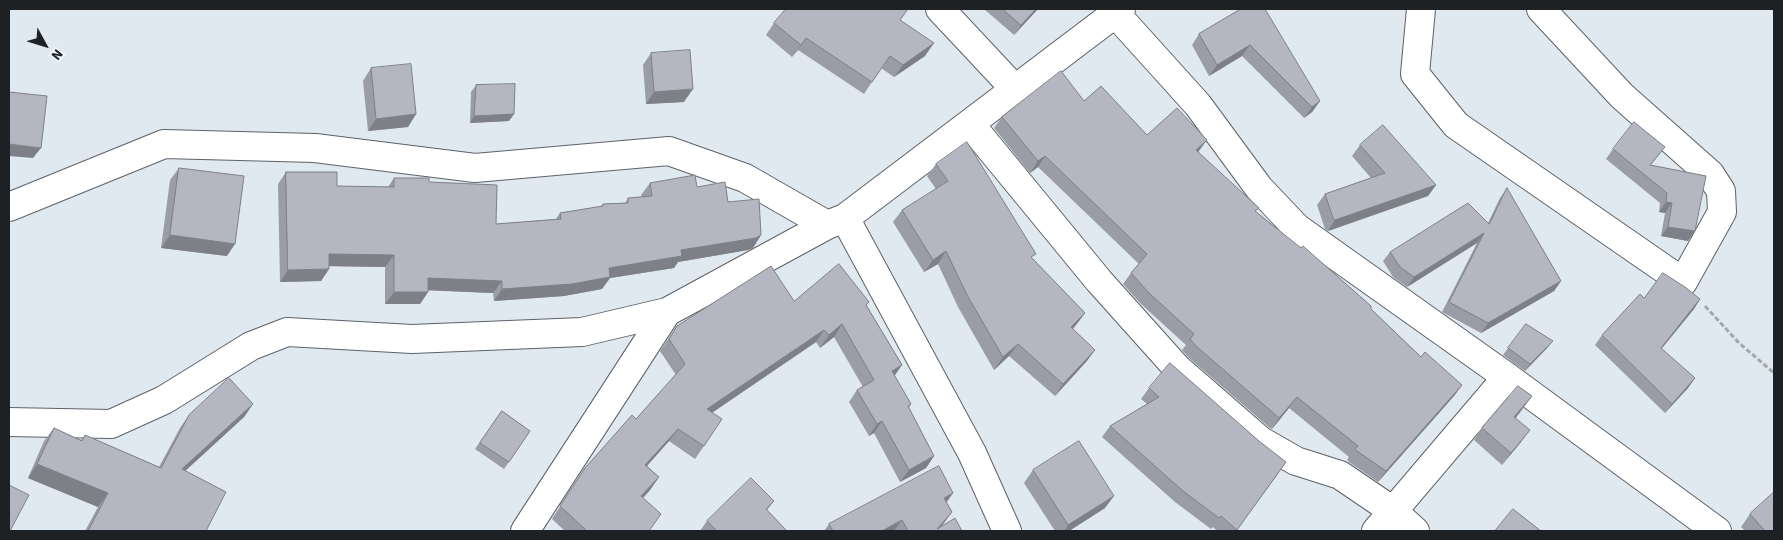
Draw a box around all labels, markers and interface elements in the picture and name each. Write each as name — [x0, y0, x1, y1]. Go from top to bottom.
north arrow — [20, 20, 70, 70]
text: N — [46, 45, 67, 64]

